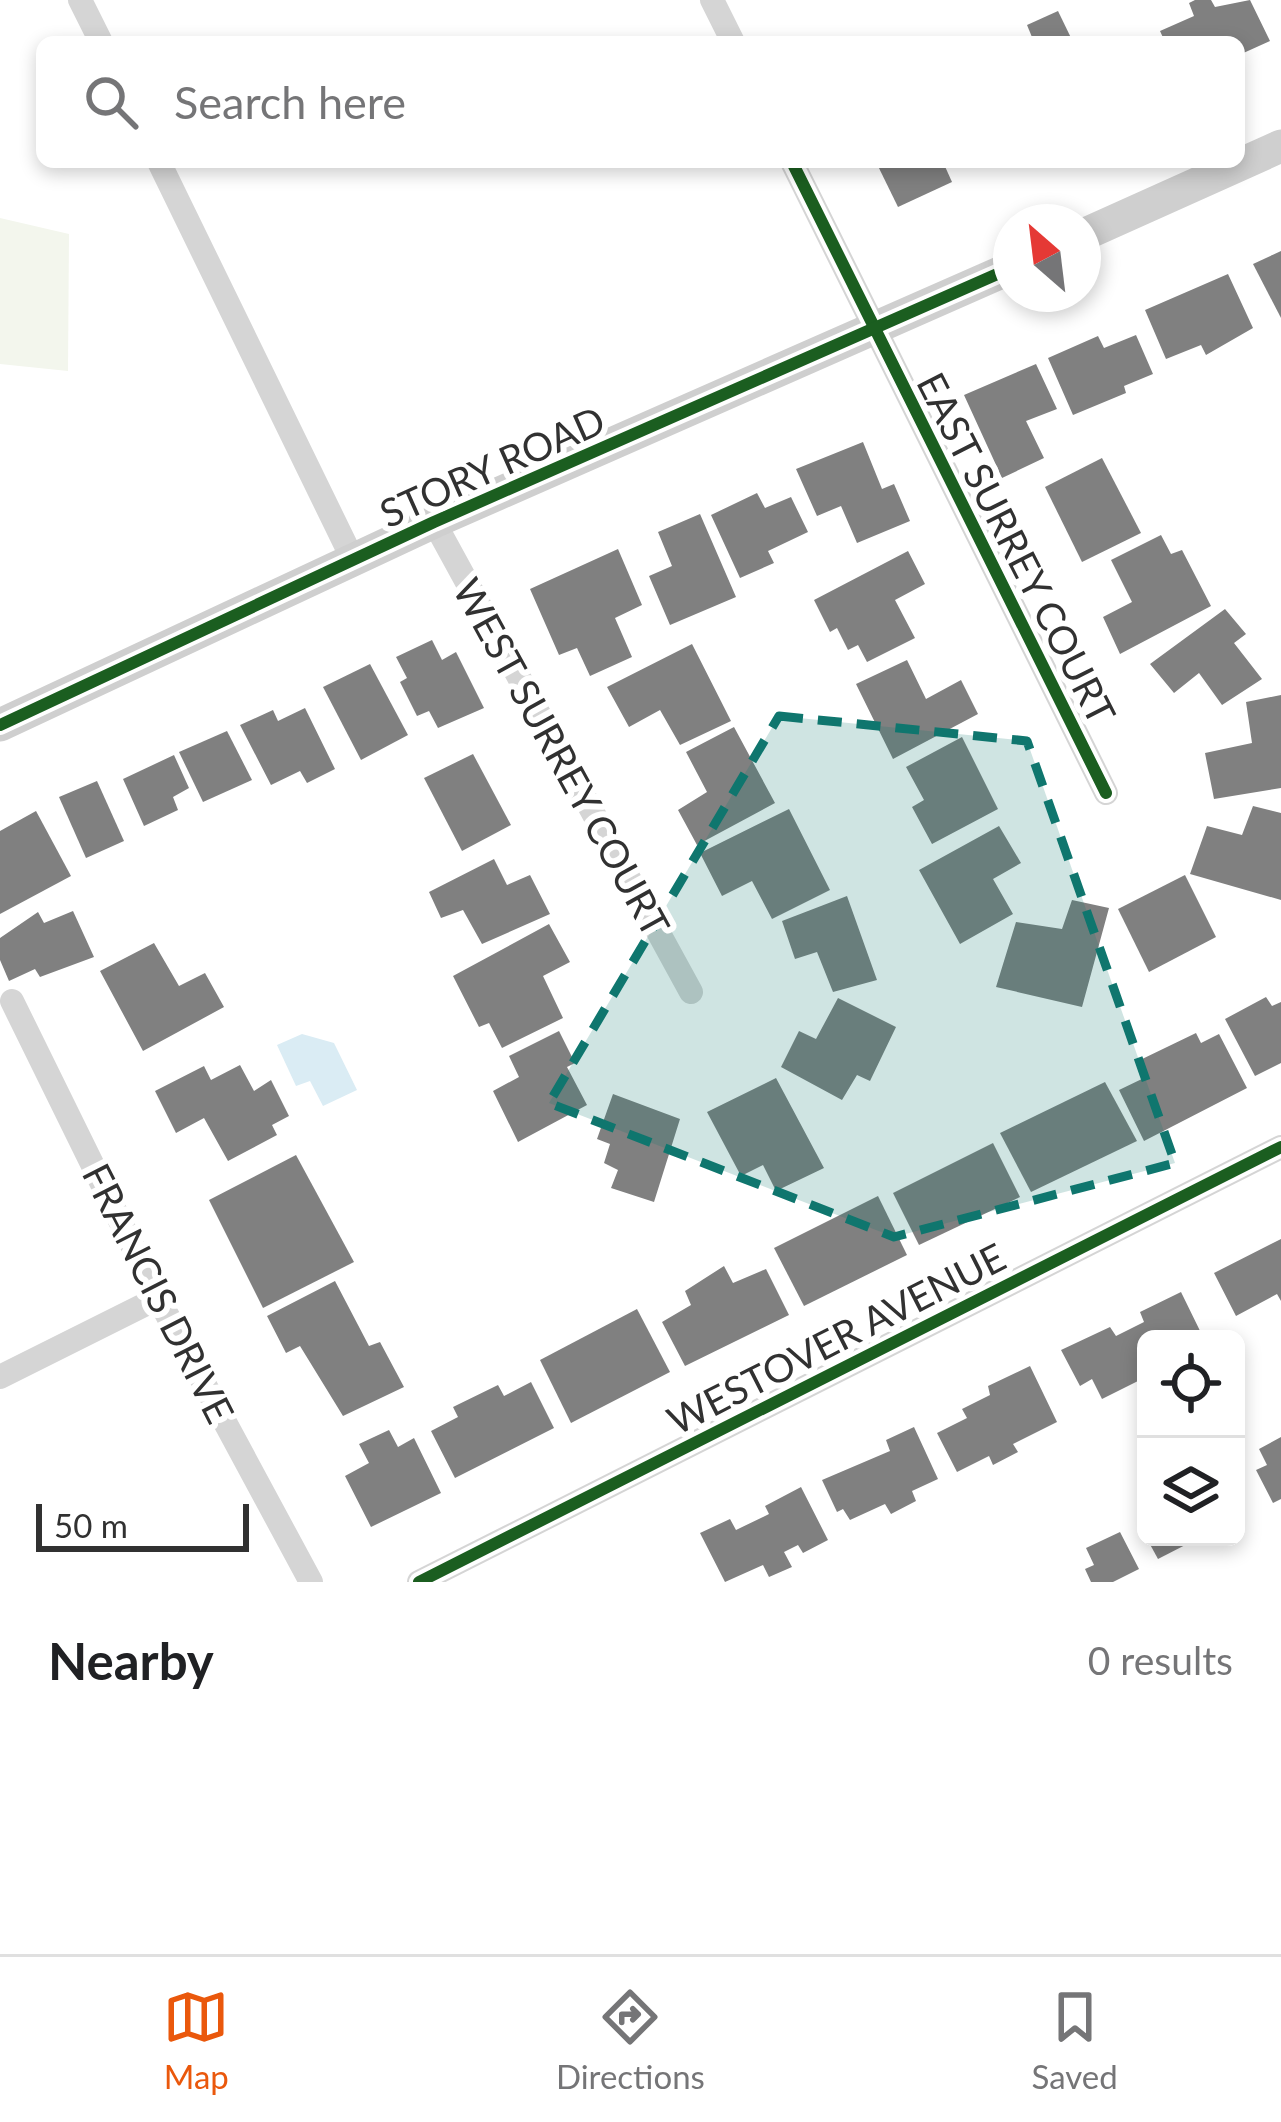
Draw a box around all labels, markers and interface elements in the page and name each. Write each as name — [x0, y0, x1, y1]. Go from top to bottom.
search box — [36, 36, 1245, 168]
icon: search — [78, 69, 144, 135]
text: Search here — [174, 75, 406, 129]
north arrow — [993, 204, 1101, 312]
street label: EAST SURREY COURT — [908, 365, 1126, 731]
street label: STORY ROAD — [373, 396, 611, 536]
street label: WEST SURREY COURT — [444, 570, 680, 944]
street label: FRANCIS DRIVE — [74, 1156, 244, 1430]
street label: WESTOVER AVENUE — [660, 1233, 1012, 1443]
map controls — [1137, 1330, 1245, 1546]
button: locate — [1137, 1330, 1245, 1438]
button: layers — [1137, 1438, 1245, 1546]
scale bar — [36, 1498, 249, 1551]
text: 50 m — [54, 1505, 128, 1545]
text: Nearby — [48, 1630, 214, 1691]
text: 0 results — [1088, 1637, 1233, 1683]
tab: Map — [163, 1984, 229, 2096]
tab: Directions — [556, 1984, 705, 2096]
tab: Saved — [1031, 1984, 1118, 2096]

